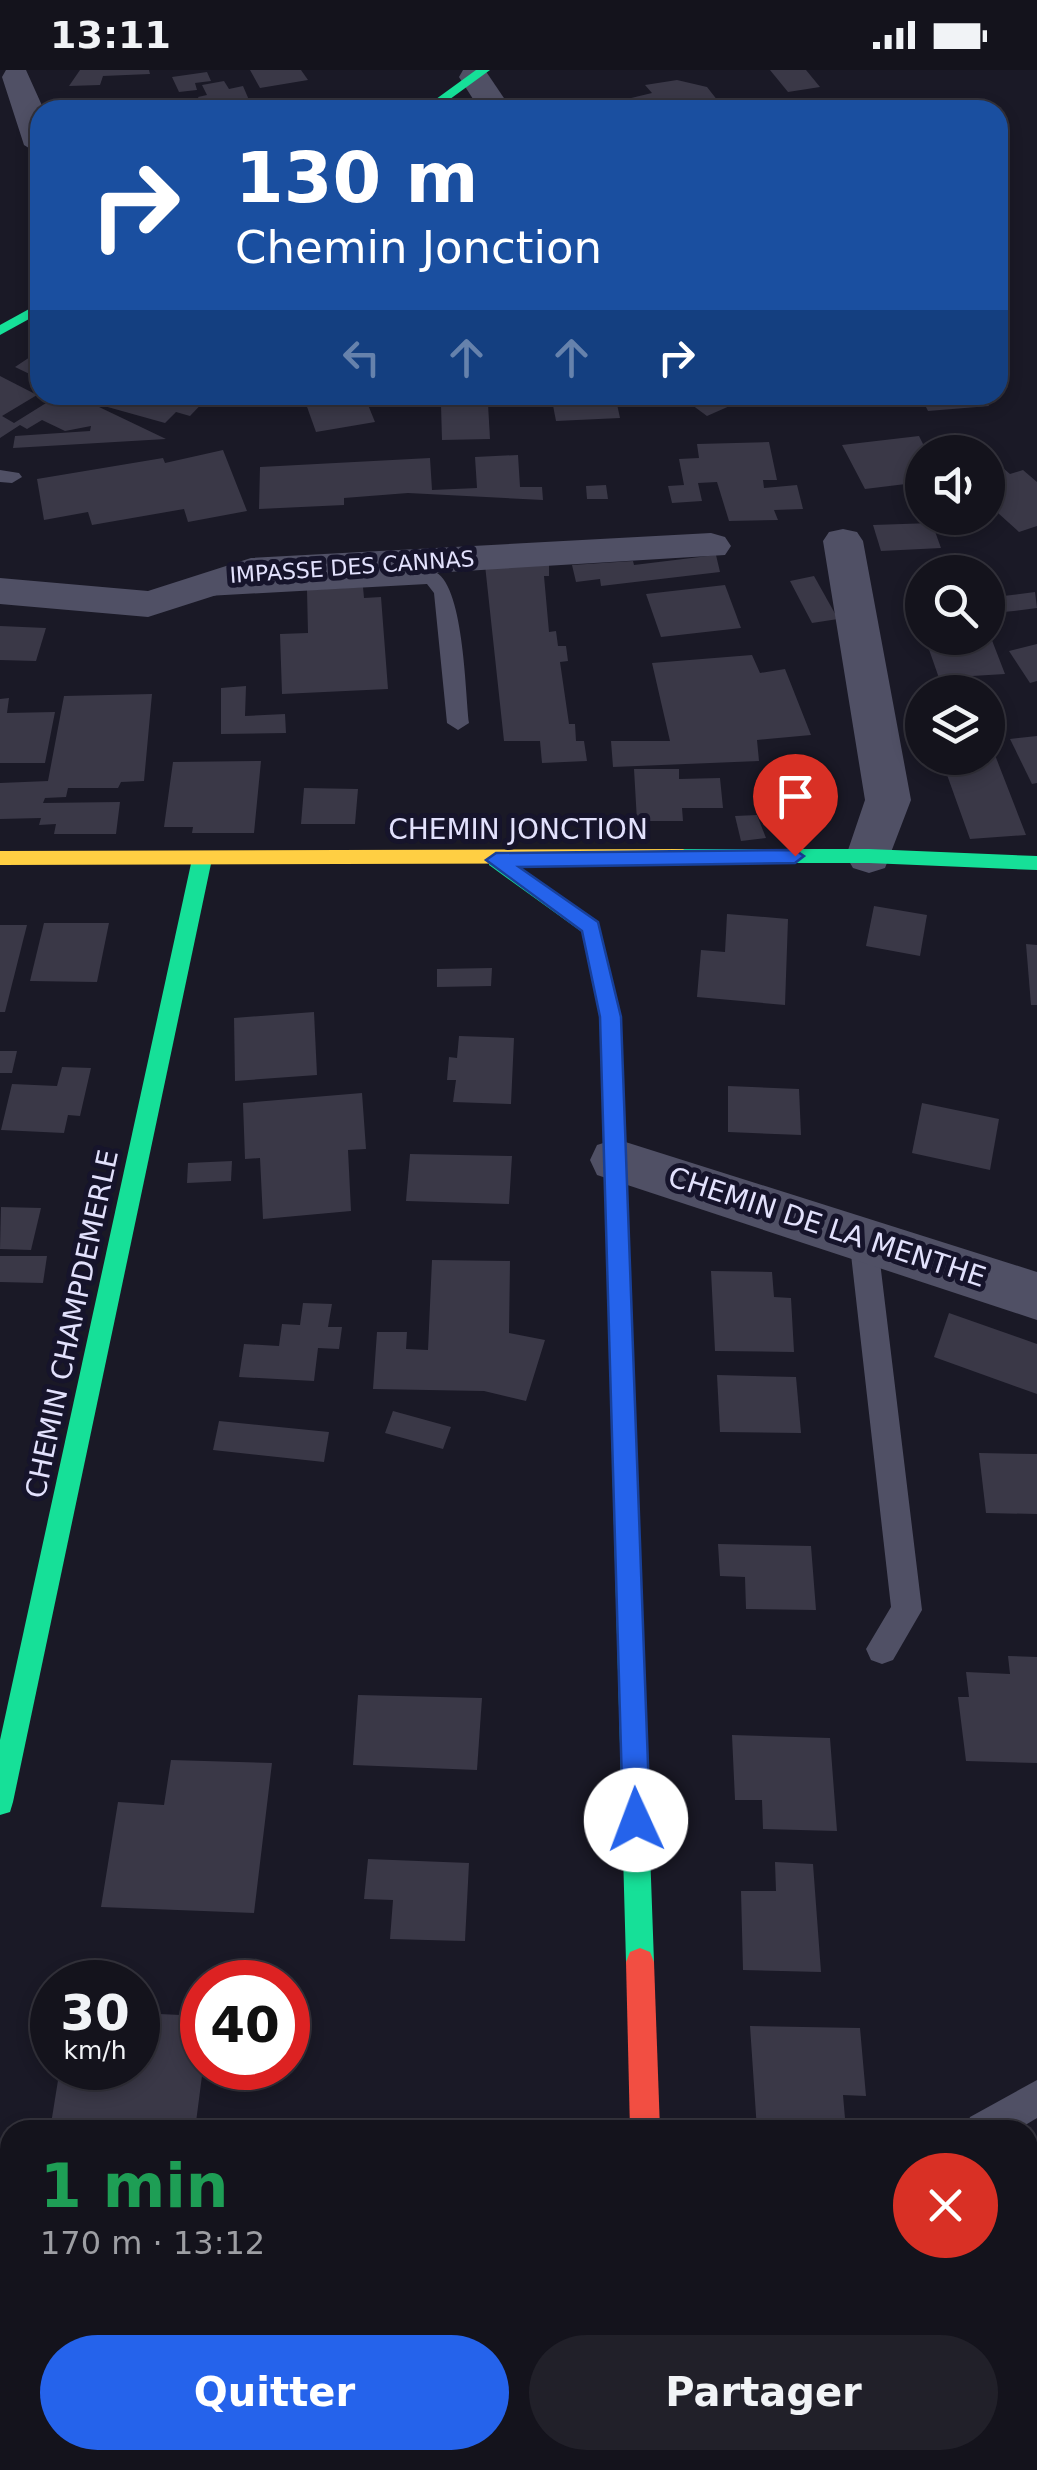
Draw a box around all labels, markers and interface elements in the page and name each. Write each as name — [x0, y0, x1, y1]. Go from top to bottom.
text: 13:11 — [50, 13, 171, 57]
text: 130 m — [235, 137, 478, 219]
icon: right — [70, 140, 200, 270]
text: Chemin Jonction — [235, 221, 602, 274]
icon: left — [334, 330, 389, 385]
icon: ahead — [439, 330, 494, 385]
icon: ahead — [544, 330, 599, 385]
icon: right — [649, 330, 704, 385]
map controls — [905, 435, 1005, 775]
button: sound — [905, 435, 1005, 535]
street label: IMPASSE DES CANNAS — [229, 546, 475, 588]
button: search — [905, 555, 1005, 655]
button: layers — [905, 675, 1005, 775]
pin — [753, 754, 838, 857]
icon: arrive — [768, 769, 823, 824]
street label: CHEMIN JONCTION — [388, 813, 648, 846]
street label: CHEMIN CHAMPDEMERLE — [19, 1147, 125, 1501]
street label: CHEMIN DE LA MENTHE — [664, 1160, 990, 1294]
position arrow — [584, 1768, 688, 1872]
speed limit sign: 40 — [180, 1960, 310, 2090]
text: 30 — [60, 1984, 130, 2042]
text: km/h — [63, 2036, 127, 2065]
text: 1 min — [40, 2151, 228, 2221]
button: close — [893, 2153, 998, 2258]
text: 170 m · 13:12 — [40, 2224, 265, 2262]
button: Quitter — [40, 2335, 509, 2450]
button: Partager — [529, 2335, 998, 2450]

